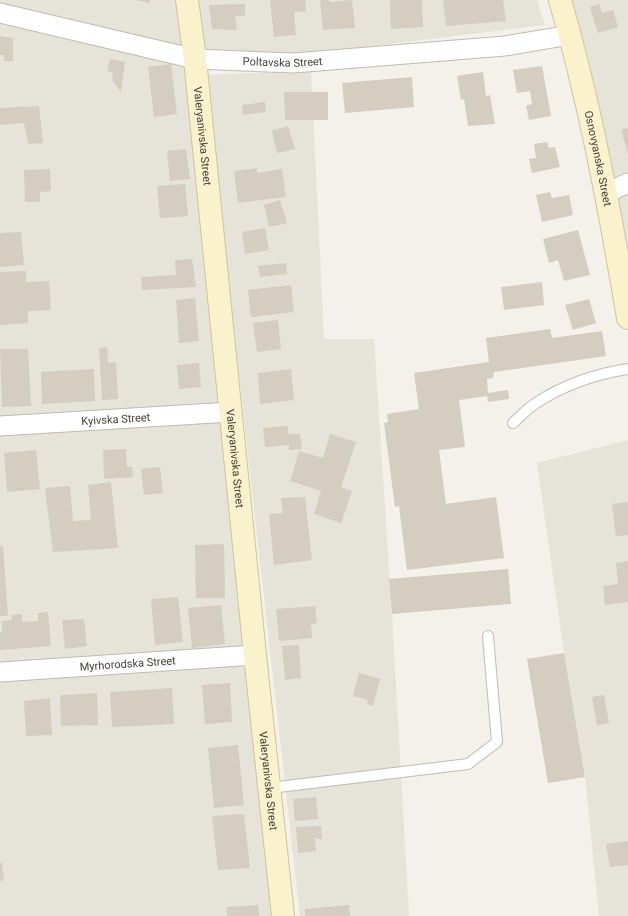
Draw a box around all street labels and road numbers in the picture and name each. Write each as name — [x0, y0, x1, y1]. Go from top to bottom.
street label: Poltavska Street — [242, 55, 323, 70]
street label: Valeryanivska Street — [191, 86, 214, 187]
street label: Osnovyanska Street — [581, 110, 614, 208]
street label: Valeryanivska Street — [223, 408, 246, 509]
street label: Kyivska Street — [81, 411, 151, 428]
street label: Myrhorodska Street — [79, 654, 177, 674]
street label: Valeryanivska Street — [256, 731, 280, 831]

